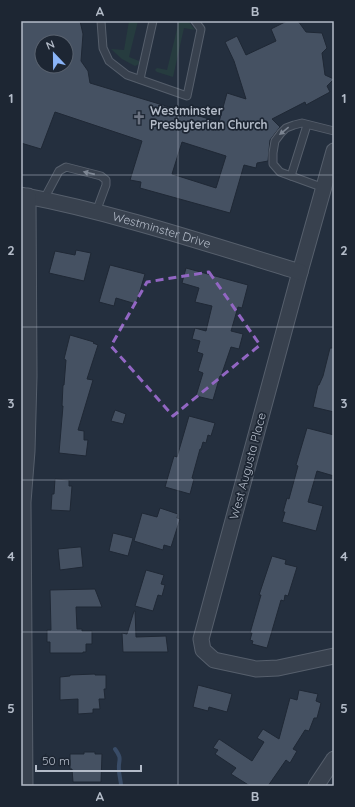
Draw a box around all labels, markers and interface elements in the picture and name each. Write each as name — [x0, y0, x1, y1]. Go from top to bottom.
text: A — [96, 3, 105, 19]
text: B — [251, 3, 259, 19]
north arrow — [34, 34, 74, 74]
text: N — [44, 37, 57, 53]
text: 1 — [8, 90, 14, 106]
text: 1 — [341, 90, 347, 106]
place label: Westminster Presbyterian Church — [150, 103, 267, 132]
church icon: Westminster Presbyterian Church — [131, 110, 147, 126]
one-way arrow — [279, 127, 289, 136]
one-way arrow — [83, 169, 95, 175]
street label: Westminster Drive — [111, 208, 213, 251]
text: 2 — [7, 242, 15, 258]
text: 2 — [340, 242, 348, 258]
text: 3 — [8, 395, 15, 411]
text: 3 — [341, 395, 348, 411]
street label: West Augusta Place — [226, 411, 269, 521]
text: 4 — [7, 548, 15, 564]
text: 4 — [340, 548, 348, 564]
text: 5 — [7, 700, 15, 716]
text: 5 — [340, 700, 348, 716]
scale bar — [36, 747, 141, 773]
text: 50 m — [42, 753, 70, 768]
text: A — [96, 788, 105, 804]
text: B — [251, 788, 259, 804]

